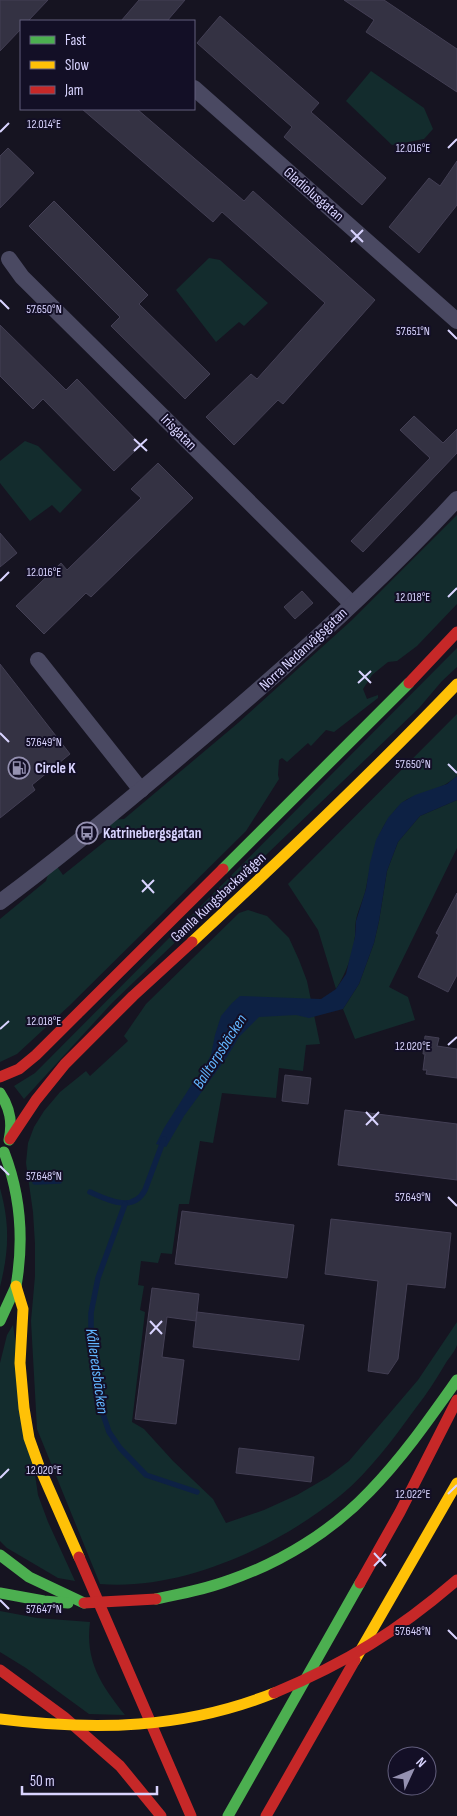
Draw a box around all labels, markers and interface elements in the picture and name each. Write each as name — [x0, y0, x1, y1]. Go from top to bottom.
legend — [20, 20, 195, 110]
text: Fast — [65, 31, 87, 50]
text: Slow — [65, 56, 89, 75]
text: Jam — [64, 81, 83, 100]
text: 12.014°E — [27, 117, 61, 132]
text: 12.016°E — [396, 141, 430, 156]
street label: Gladiolusgatan — [280, 163, 348, 226]
text: 57.650°N — [26, 302, 62, 317]
text: 57.651°N — [396, 324, 430, 339]
street label: Irisgatan — [156, 410, 201, 455]
text: 12.016°E — [27, 565, 61, 580]
text: 12.018°E — [396, 590, 430, 605]
street label: Norra Nedanvägsgatan — [255, 604, 351, 695]
text: 57.649°N — [26, 735, 62, 750]
fuel station icon: Circle K — [7, 756, 31, 780]
text: 57.650°N — [395, 757, 431, 772]
place label: Circle K — [35, 759, 76, 778]
bus stop icon: Katrinebergsgatan — [75, 821, 99, 845]
place label: Katrinebergsgatan — [103, 824, 201, 843]
street label: Gamla Kungsbackavägen — [167, 848, 270, 946]
water label: Balltorpsbäcken — [189, 1011, 252, 1093]
text: 12.018°E — [27, 1014, 61, 1029]
text: 12.020°E — [395, 1039, 431, 1054]
text: 57.648°N — [26, 1169, 62, 1184]
text: 57.649°N — [395, 1190, 431, 1205]
water label: Kålleredsbäcken — [81, 1327, 112, 1415]
text: 12.020°E — [26, 1463, 62, 1478]
text: 12.022°E — [396, 1487, 431, 1502]
text: 57.647°N — [26, 1602, 62, 1617]
text: 57.648°N — [395, 1624, 431, 1639]
north arrow — [387, 1746, 437, 1796]
text: N — [412, 1754, 430, 1771]
scale bar — [22, 1764, 158, 1796]
text: 50 m — [30, 1772, 55, 1791]

